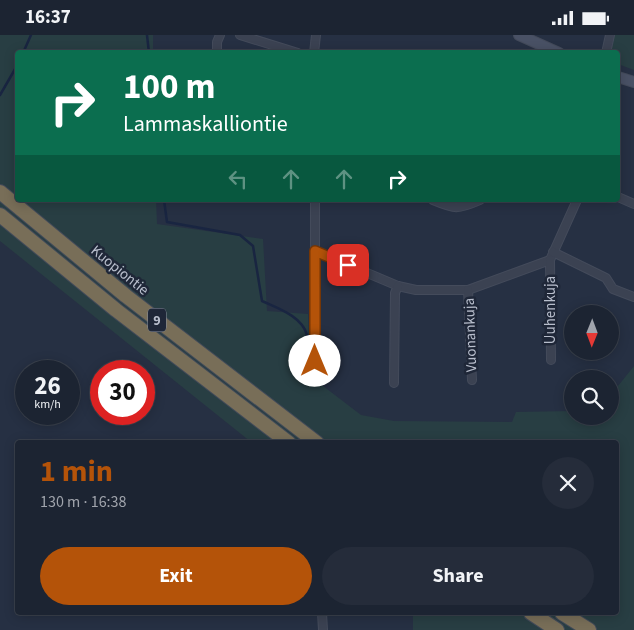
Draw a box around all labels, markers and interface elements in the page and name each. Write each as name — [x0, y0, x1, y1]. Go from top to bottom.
text: 16:37 — [25, 4, 71, 31]
text: 100 m — [123, 62, 215, 112]
icon: right — [40, 70, 105, 135]
text: Lammaskalliontie — [123, 108, 288, 140]
icon: left — [224, 165, 252, 193]
icon: ahead — [277, 165, 305, 193]
icon: ahead — [330, 165, 358, 193]
icon: right — [383, 165, 411, 193]
street label: Kuopiontie — [86, 240, 153, 300]
pin — [327, 244, 369, 286]
icon: arrive — [334, 251, 362, 279]
street label: Uuhenkuja — [540, 276, 561, 344]
street label: Vuonankuja — [459, 298, 482, 372]
north arrow — [564, 305, 619, 360]
map controls — [564, 305, 619, 425]
road number: 9 — [148, 309, 166, 331]
position arrow — [288, 334, 340, 386]
speed limit sign: 30 — [90, 360, 155, 425]
text: 26 — [34, 368, 61, 404]
button: search — [564, 370, 619, 425]
text: km/h — [34, 396, 61, 413]
text: 1 min — [40, 450, 113, 493]
button: close — [542, 457, 594, 509]
text: 130 m · 16:38 — [40, 491, 127, 513]
button: Exit — [40, 547, 312, 605]
button: Share — [322, 547, 594, 605]

